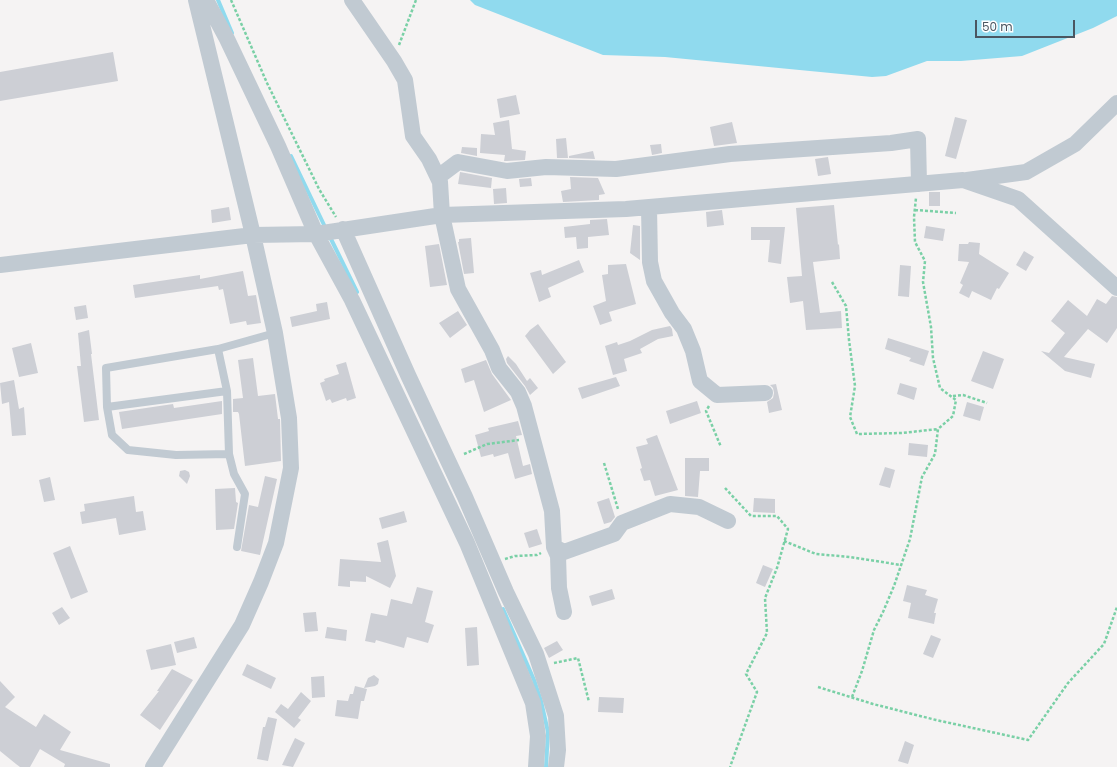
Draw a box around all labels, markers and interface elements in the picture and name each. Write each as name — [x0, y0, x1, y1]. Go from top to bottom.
scale bar — [977, 12, 1077, 38]
text: 50 m — [982, 18, 1013, 35]

